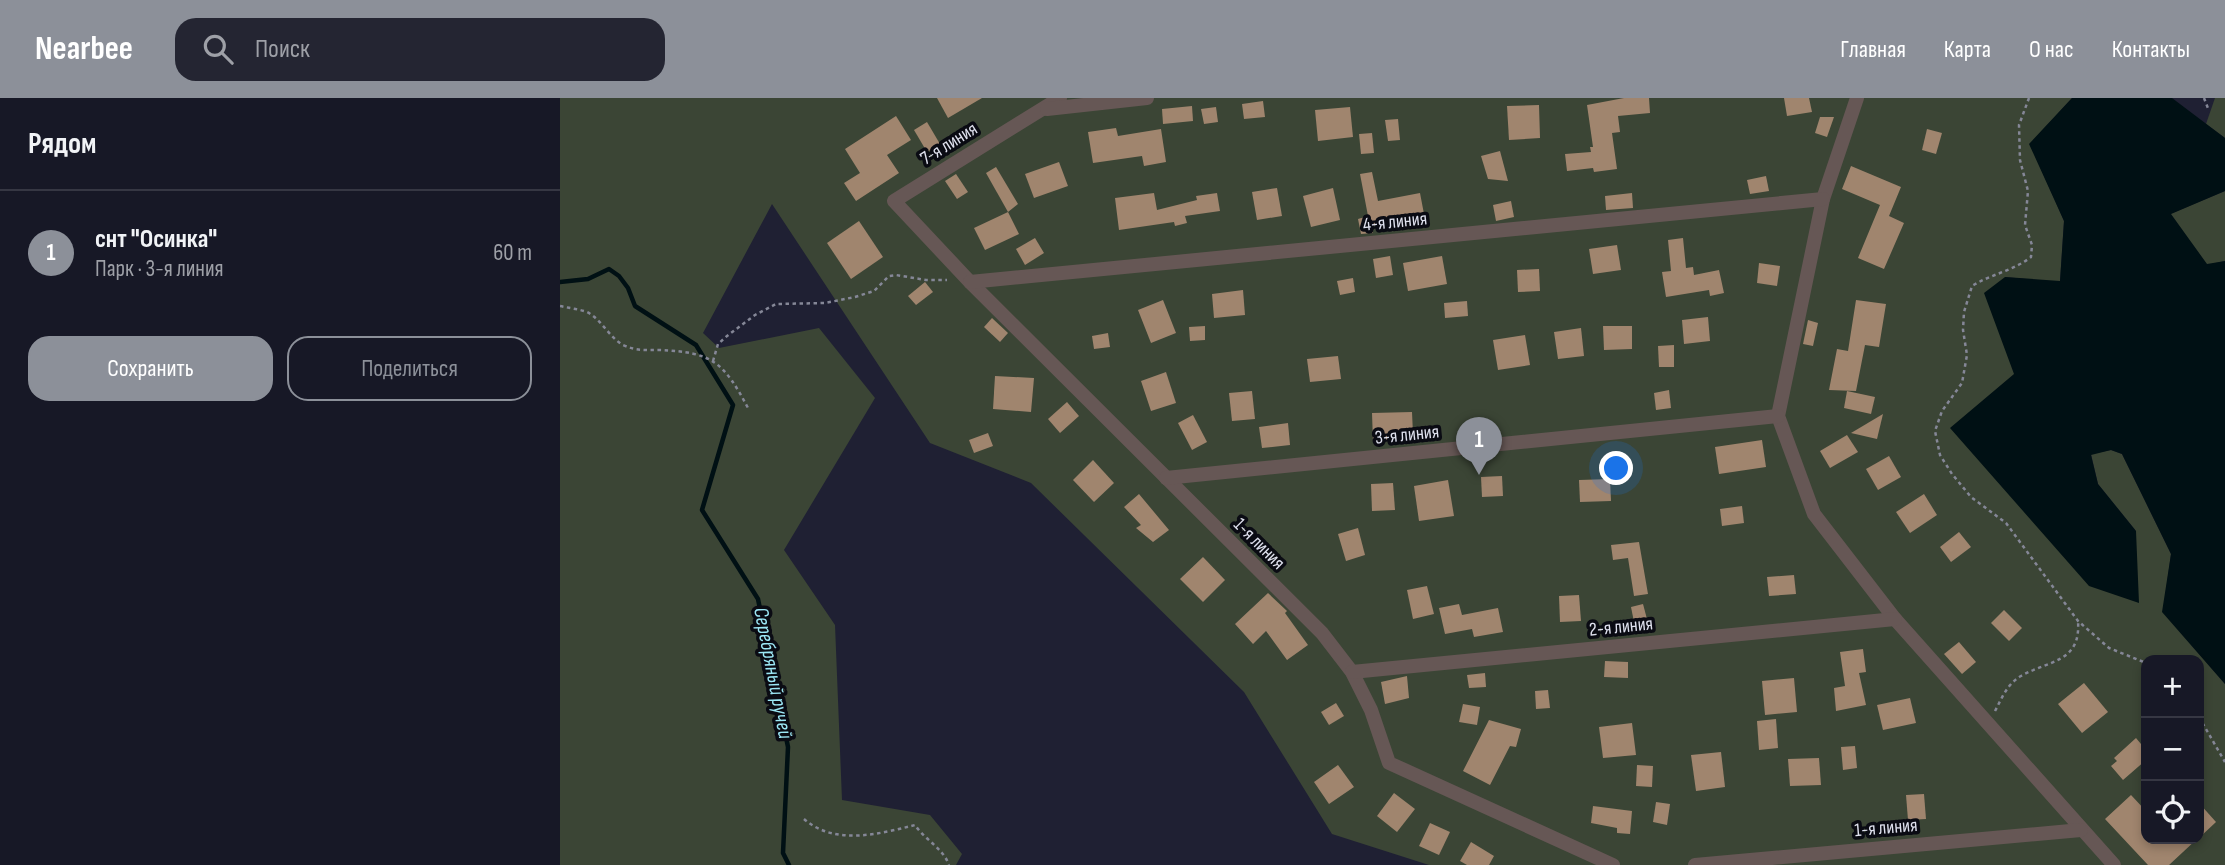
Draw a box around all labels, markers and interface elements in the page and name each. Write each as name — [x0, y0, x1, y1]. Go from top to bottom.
search box — [175, 18, 665, 81]
text: Nearbee — [35, 29, 133, 69]
icon: search — [199, 30, 237, 68]
text: Поиск — [255, 34, 310, 65]
text: Главная — [1840, 35, 1906, 64]
text: Карта — [1944, 35, 1991, 64]
text: О нас — [2029, 35, 2074, 64]
text: Контакты — [2112, 35, 2190, 64]
street label: 7-я линия — [916, 118, 982, 170]
text: Рядом — [28, 126, 96, 162]
street label: 4-я линия — [1362, 207, 1428, 237]
text: снт "Осинка" — [95, 224, 217, 255]
text: 1 — [46, 239, 56, 267]
text: 60 m — [493, 239, 532, 267]
text: Парк · 3-я линия — [95, 255, 224, 283]
button: Сохранить — [28, 336, 273, 401]
button: Поделиться — [287, 336, 532, 401]
pin: 1 — [1456, 417, 1502, 475]
street label: 3-я линия — [1374, 420, 1440, 450]
your location — [1599, 451, 1633, 485]
street label: 1-я линия — [1229, 514, 1289, 574]
water label: Серебряный ручей — [748, 605, 798, 741]
street label: 2-я линия — [1588, 612, 1654, 642]
map controls — [2141, 655, 2204, 844]
button: + — [2141, 655, 2204, 718]
button: − — [2141, 718, 2204, 781]
button: locate — [2141, 781, 2204, 844]
street label: 1-я линия — [1854, 814, 1918, 842]

